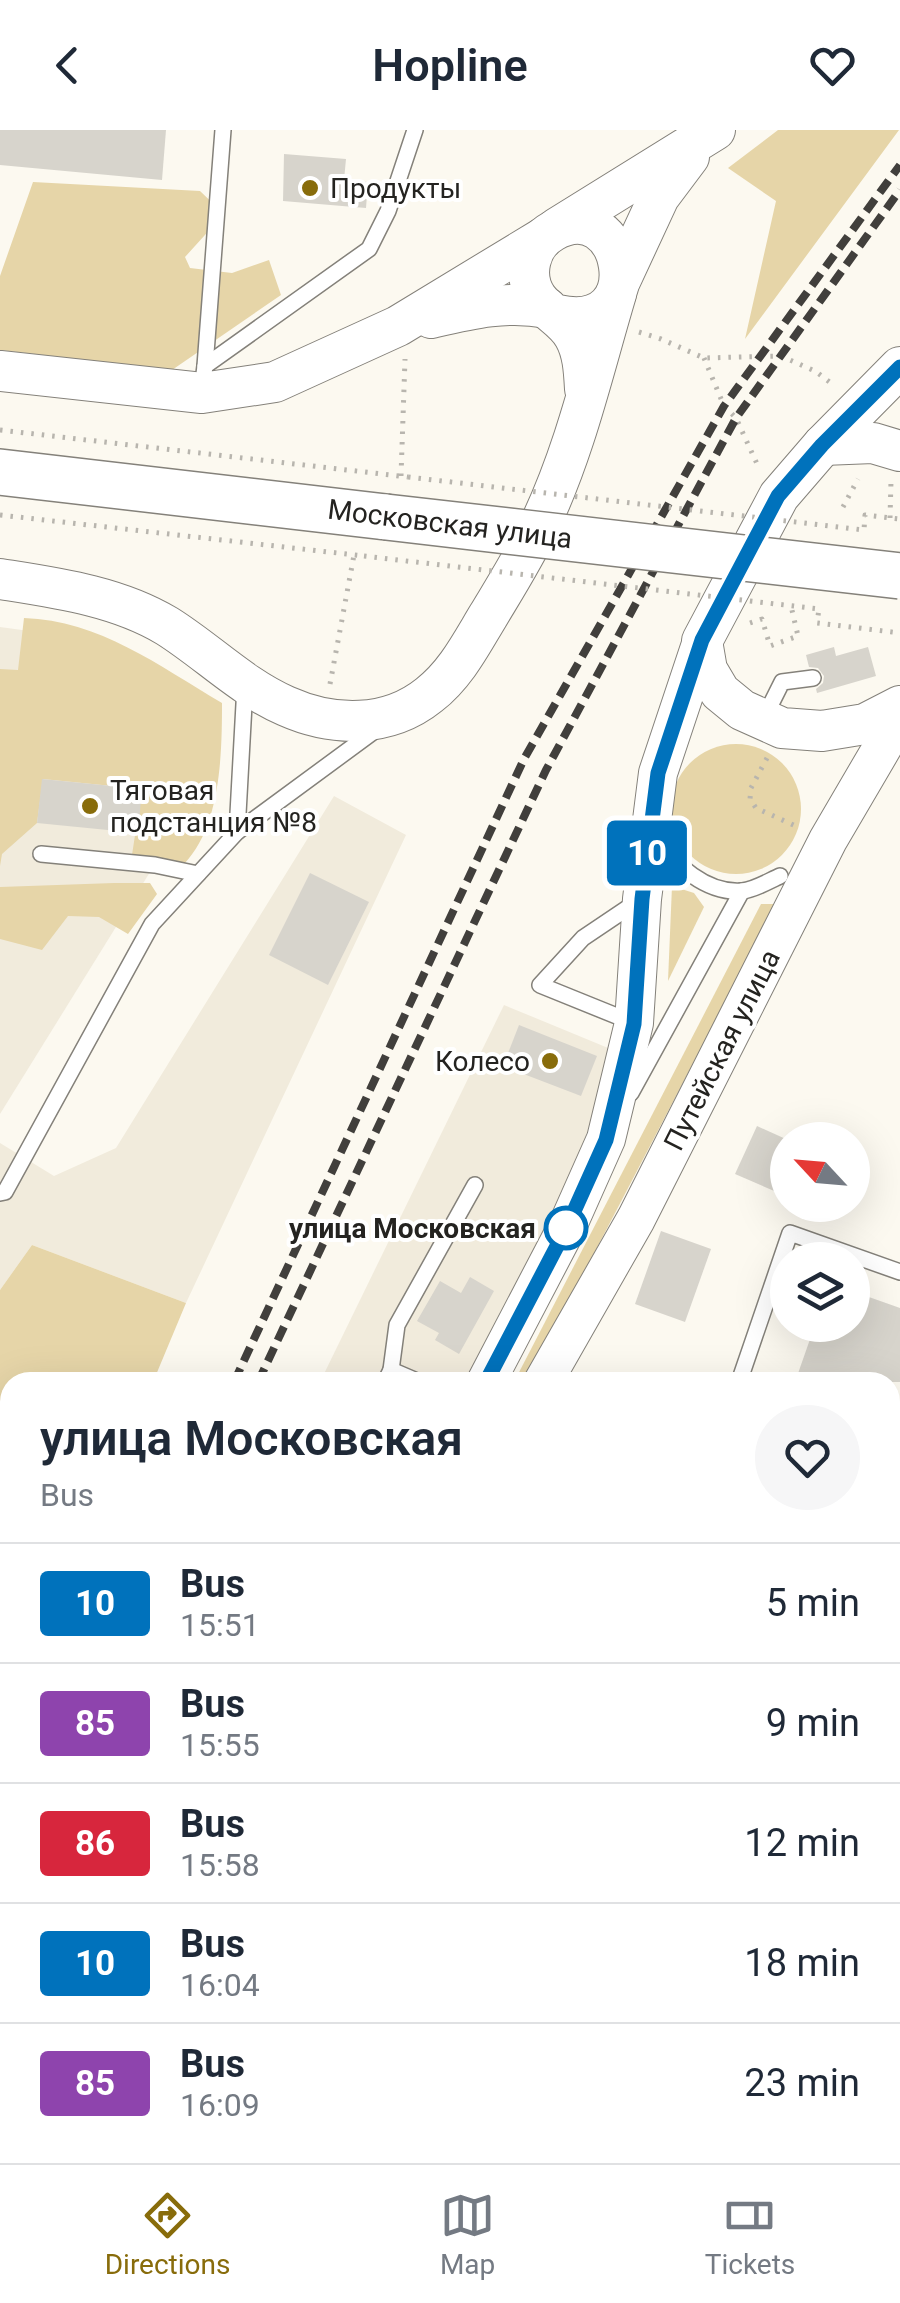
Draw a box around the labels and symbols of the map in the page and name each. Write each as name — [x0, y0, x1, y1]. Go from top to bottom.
place label: Продукты — [330, 172, 461, 205]
marker: Продукты — [299, 177, 321, 199]
street label: Московская улица — [326, 493, 574, 555]
place label: Тяговая подстанция №8 — [110, 774, 317, 839]
marker: Тяговая подстанция №8 — [79, 795, 101, 817]
line badge: 10 — [602, 820, 692, 886]
street label: Путейская улица — [657, 944, 787, 1156]
place label: Колесо — [435, 1045, 530, 1078]
marker: Колесо — [539, 1050, 561, 1072]
north arrow — [770, 1122, 870, 1222]
marker: улица Московская — [545, 1207, 587, 1249]
place label: улица Московская — [289, 1212, 536, 1245]

